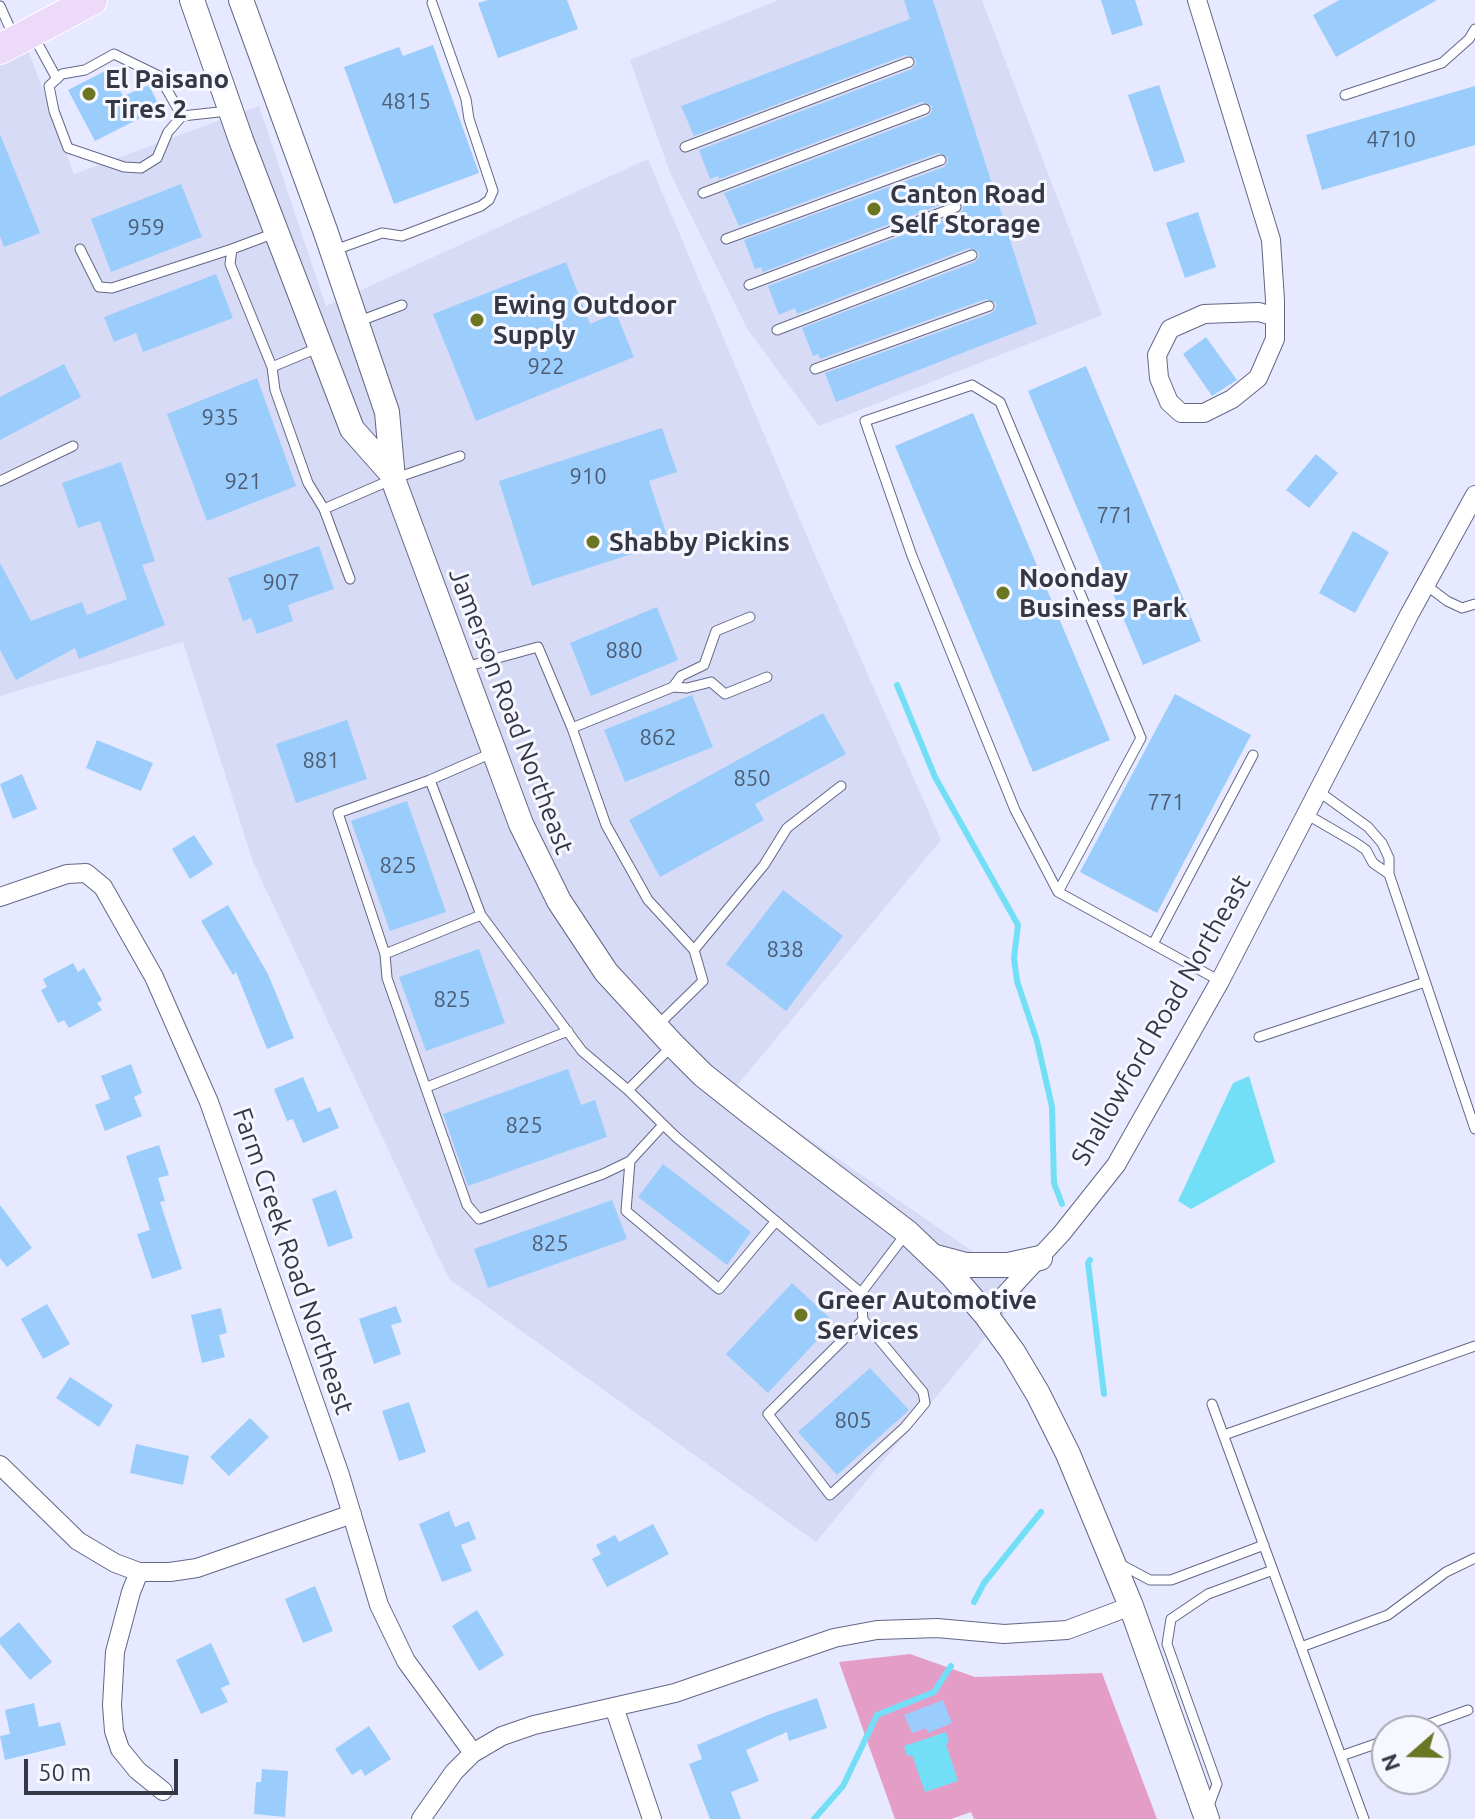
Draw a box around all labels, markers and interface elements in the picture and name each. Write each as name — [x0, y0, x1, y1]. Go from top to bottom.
place label: El Paisano Tires 2 — [105, 63, 229, 124]
marker: El Paisano Tires 2 — [80, 85, 98, 103]
house number: 4815 — [381, 89, 431, 115]
house number: 4710 — [1366, 127, 1416, 153]
place label: Canton Road Self Storage — [890, 178, 1046, 240]
marker: Canton Road Self Storage — [865, 200, 883, 218]
house number: 959 — [127, 215, 165, 241]
place label: Ewing Outdoor Supply — [493, 289, 677, 350]
marker: Ewing Outdoor Supply — [468, 311, 486, 329]
house number: 922 — [527, 354, 565, 380]
house number: 935 — [201, 405, 239, 431]
house number: 910 — [569, 464, 607, 490]
house number: 921 — [224, 469, 262, 495]
house number: 771 — [1096, 503, 1134, 529]
place label: Shabby Pickins — [609, 526, 790, 558]
marker: Shabby Pickins — [584, 533, 602, 551]
place label: Noonday Business Park — [1019, 562, 1187, 624]
street label: Jamerson Road Northeast — [442, 564, 580, 858]
house number: 907 — [262, 570, 300, 596]
marker: Noonday Business Park — [994, 584, 1012, 602]
house number: 880 — [605, 638, 643, 664]
house number: 862 — [639, 725, 677, 751]
house number: 881 — [302, 748, 340, 774]
house number: 850 — [733, 766, 771, 792]
house number: 771 — [1147, 790, 1185, 816]
house number: 825 — [379, 853, 417, 879]
street label: Shallowford Road Northeast — [1065, 869, 1257, 1171]
house number: 838 — [766, 937, 804, 963]
house number: 825 — [433, 987, 471, 1013]
street label: Farm Creek Road Northeast — [226, 1104, 360, 1418]
house number: 825 — [505, 1113, 543, 1139]
house number: 825 — [531, 1231, 569, 1257]
place label: Greer Automotive Services — [817, 1284, 1037, 1346]
marker: Greer Automotive Services — [792, 1306, 810, 1324]
house number: 805 — [834, 1408, 872, 1434]
north arrow — [1371, 1715, 1451, 1795]
scale bar — [28, 1743, 182, 1793]
text: N — [1375, 1751, 1404, 1775]
text: 50 m — [38, 1759, 91, 1786]

